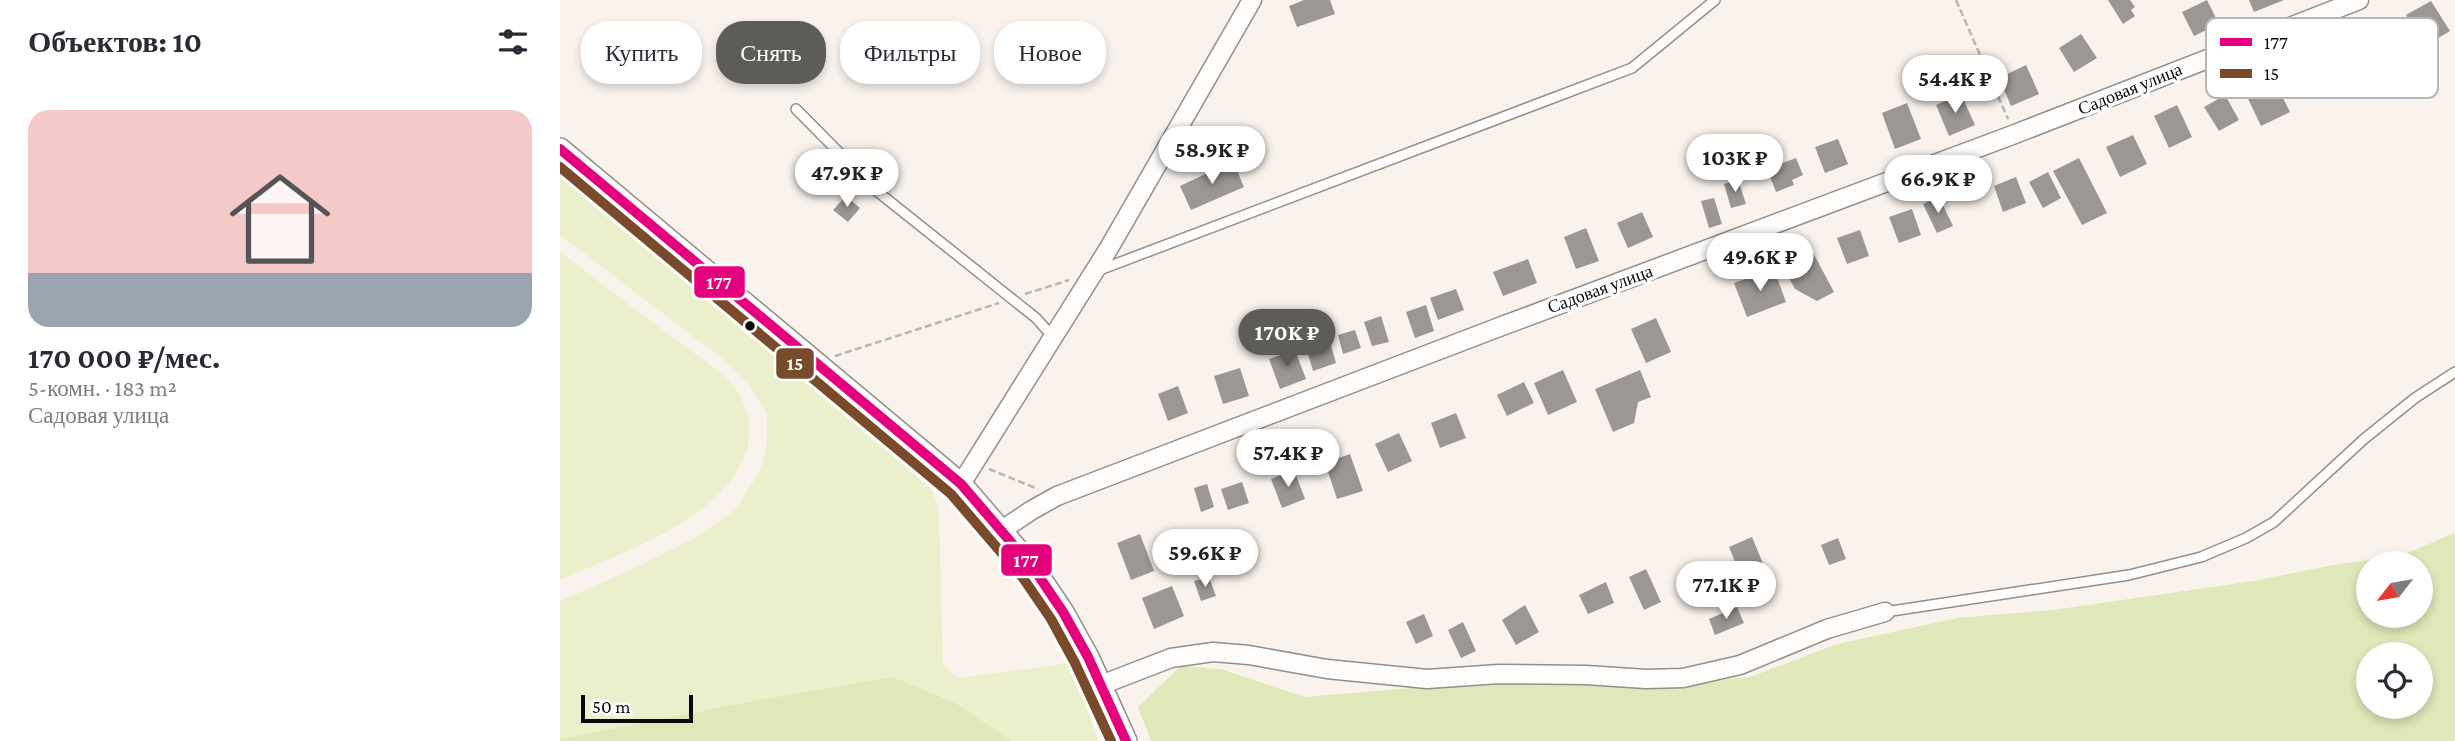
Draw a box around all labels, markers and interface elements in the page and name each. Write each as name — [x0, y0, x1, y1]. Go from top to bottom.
legend — [2206, 18, 2438, 98]
chip: Купить — [581, 21, 702, 84]
chip: Снять — [716, 21, 826, 84]
chip: Фильтры — [840, 21, 980, 84]
chip: Новое — [994, 21, 1106, 84]
icon: filters — [494, 23, 532, 61]
text: Объектов: 10 — [28, 25, 202, 58]
text: 177 — [2264, 32, 2288, 53]
pin: 54.4K ₽ — [1890, 55, 2020, 115]
street label: Садовая улица — [2075, 59, 2185, 119]
text: 15 — [2264, 63, 2279, 84]
text: 54.4K ₽ — [1918, 65, 1992, 91]
pin: 58.9K ₽ — [1147, 127, 1277, 186]
pin: 103K ₽ — [1678, 134, 1792, 194]
text: 58.9K ₽ — [1174, 136, 1250, 162]
text: 103K ₽ — [1702, 144, 1768, 170]
pin: 47.9K ₽ — [782, 150, 912, 209]
icon: home — [217, 156, 343, 282]
pin: 66.9K ₽ — [1873, 156, 2003, 215]
text: 47.9K ₽ — [811, 159, 883, 185]
text: 66.9K ₽ — [1900, 165, 1976, 191]
pin: 49.6K ₽ — [1695, 233, 1825, 293]
text: 49.6K ₽ — [1723, 243, 1797, 269]
street label: Садовая улица — [1545, 261, 1655, 317]
line badge: 177 — [693, 265, 746, 299]
text: 177 — [706, 272, 732, 293]
pin: 170K ₽ — [1230, 310, 1344, 369]
unlabelled marker — [743, 319, 757, 333]
text: 170K ₽ — [1254, 319, 1320, 345]
text: 170 000 ₽/мес. — [28, 341, 220, 374]
line badge: 15 — [775, 347, 815, 380]
text: 15 — [787, 353, 803, 374]
text: 5-комн. · 183 m² — [28, 375, 177, 401]
text: Садовая улица — [28, 402, 169, 428]
pin: 57.4K ₽ — [1223, 430, 1353, 489]
text: 57.4K ₽ — [1252, 439, 1324, 465]
pin: 59.6K ₽ — [1140, 530, 1270, 589]
text: 59.6K ₽ — [1168, 539, 1242, 565]
line badge: 177 — [1000, 543, 1053, 577]
text: 177 — [1013, 550, 1039, 571]
north arrow — [2356, 551, 2432, 628]
map controls — [2356, 551, 2433, 719]
pin: 77.1K ₽ — [1661, 562, 1791, 621]
text: 77.1K ₽ — [1692, 571, 1760, 597]
button: locate — [2356, 642, 2433, 719]
scale bar — [581, 692, 693, 724]
text: 50 m — [592, 696, 631, 717]

